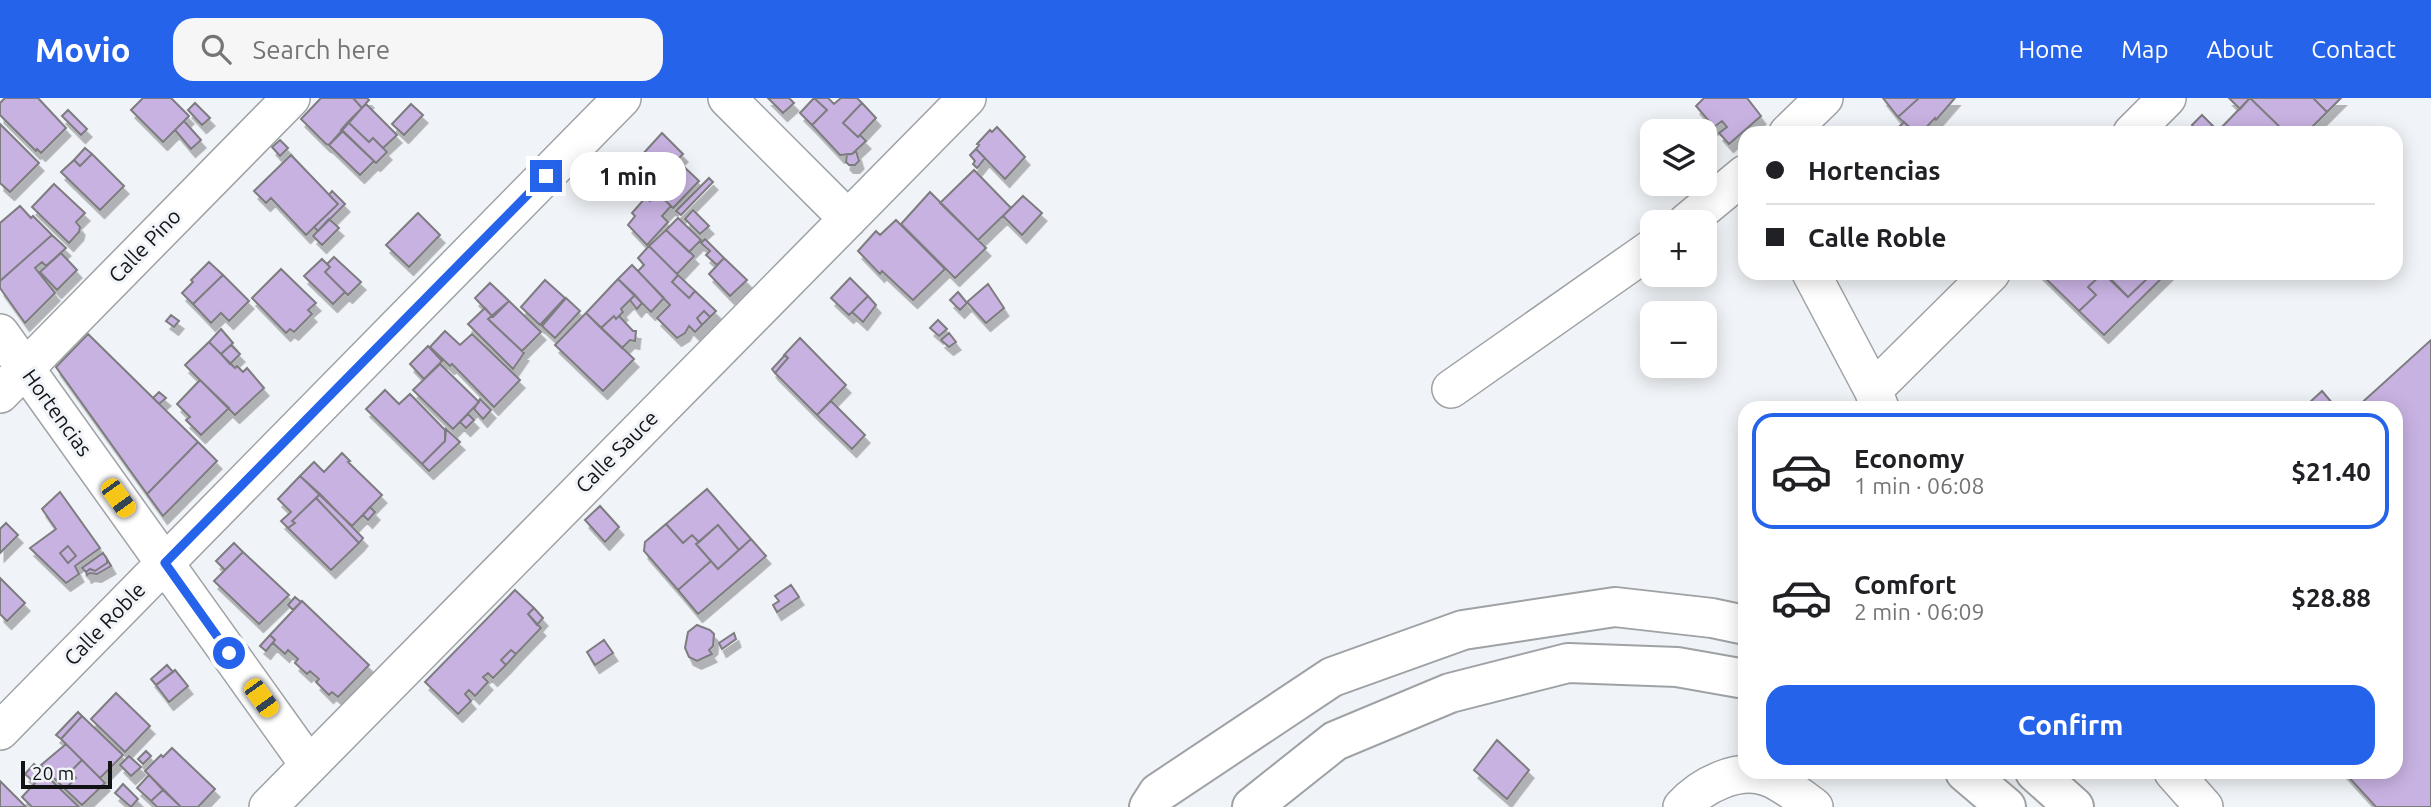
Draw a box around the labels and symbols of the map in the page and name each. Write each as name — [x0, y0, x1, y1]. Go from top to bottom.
callout: 1 min — [570, 152, 686, 200]
route end — [530, 160, 562, 192]
street label: Calle Pino — [103, 204, 185, 287]
street label: Hortencias — [18, 364, 97, 461]
street label: Calle Sauce — [570, 405, 662, 497]
car — [98, 475, 139, 521]
street label: Calle Roble — [59, 577, 150, 670]
route start — [213, 637, 245, 669]
car — [241, 675, 282, 721]
scale bar — [21, 758, 112, 790]

